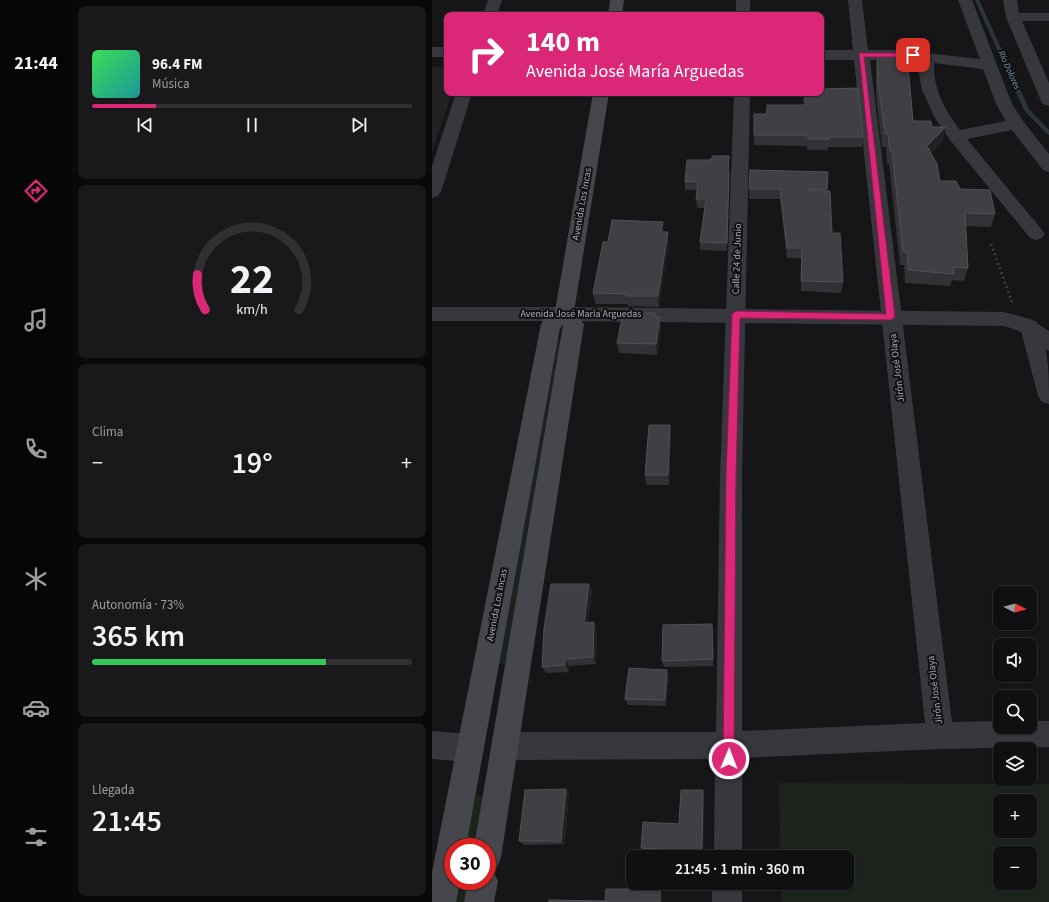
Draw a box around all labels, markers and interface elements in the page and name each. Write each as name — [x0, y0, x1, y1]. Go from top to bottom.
text: 140 m — [526, 22, 600, 62]
icon: right — [460, 28, 512, 80]
pin — [896, 38, 930, 72]
icon: arrive — [902, 44, 924, 66]
water label: Río Dolores — [995, 48, 1023, 92]
text: 21:44 — [14, 51, 58, 76]
text: 96.4 FM — [152, 54, 203, 75]
text: Avenida José María Arguedas — [526, 59, 744, 84]
text: Música — [152, 75, 190, 93]
icon: previous — [134, 114, 156, 136]
icon: pause — [241, 114, 263, 136]
icon: next — [348, 114, 370, 136]
street label: Avenida Los Incas — [569, 167, 595, 241]
icon: directions — [22, 177, 50, 205]
street label: Calle 24 de Junio — [729, 223, 745, 295]
text: 22 — [230, 250, 274, 310]
text: km/h — [236, 298, 268, 319]
icon: music — [22, 306, 50, 334]
street label: Avenida José María Arguedas — [520, 307, 642, 321]
street label: Jirón José Olaya — [886, 333, 908, 403]
text: Clima — [92, 423, 123, 441]
icon: phone — [22, 435, 50, 463]
text: 19° — [231, 442, 273, 485]
text: − — [92, 447, 103, 479]
text: + — [401, 447, 412, 479]
icon: climate — [22, 565, 50, 593]
street label: Avenida Los Incas — [483, 568, 511, 642]
north arrow — [993, 586, 1037, 630]
map controls — [993, 586, 1037, 890]
text: Autonomía · 73% — [92, 596, 184, 614]
text: 365 km — [92, 615, 185, 658]
button: sound — [993, 638, 1037, 682]
street label: Jirón José Olaya — [924, 655, 946, 725]
button: search — [993, 690, 1037, 734]
icon: car — [22, 694, 50, 722]
position arrow — [708, 738, 750, 780]
button: layers — [993, 742, 1037, 786]
text: Llegada — [92, 781, 135, 799]
button: + — [993, 794, 1037, 838]
text: 21:45 — [92, 800, 162, 843]
icon: filters — [22, 823, 50, 851]
speed limit sign: 30 — [444, 838, 496, 890]
button: − — [993, 846, 1037, 890]
text: 21:45 · 1 min · 360 m — [675, 859, 805, 880]

